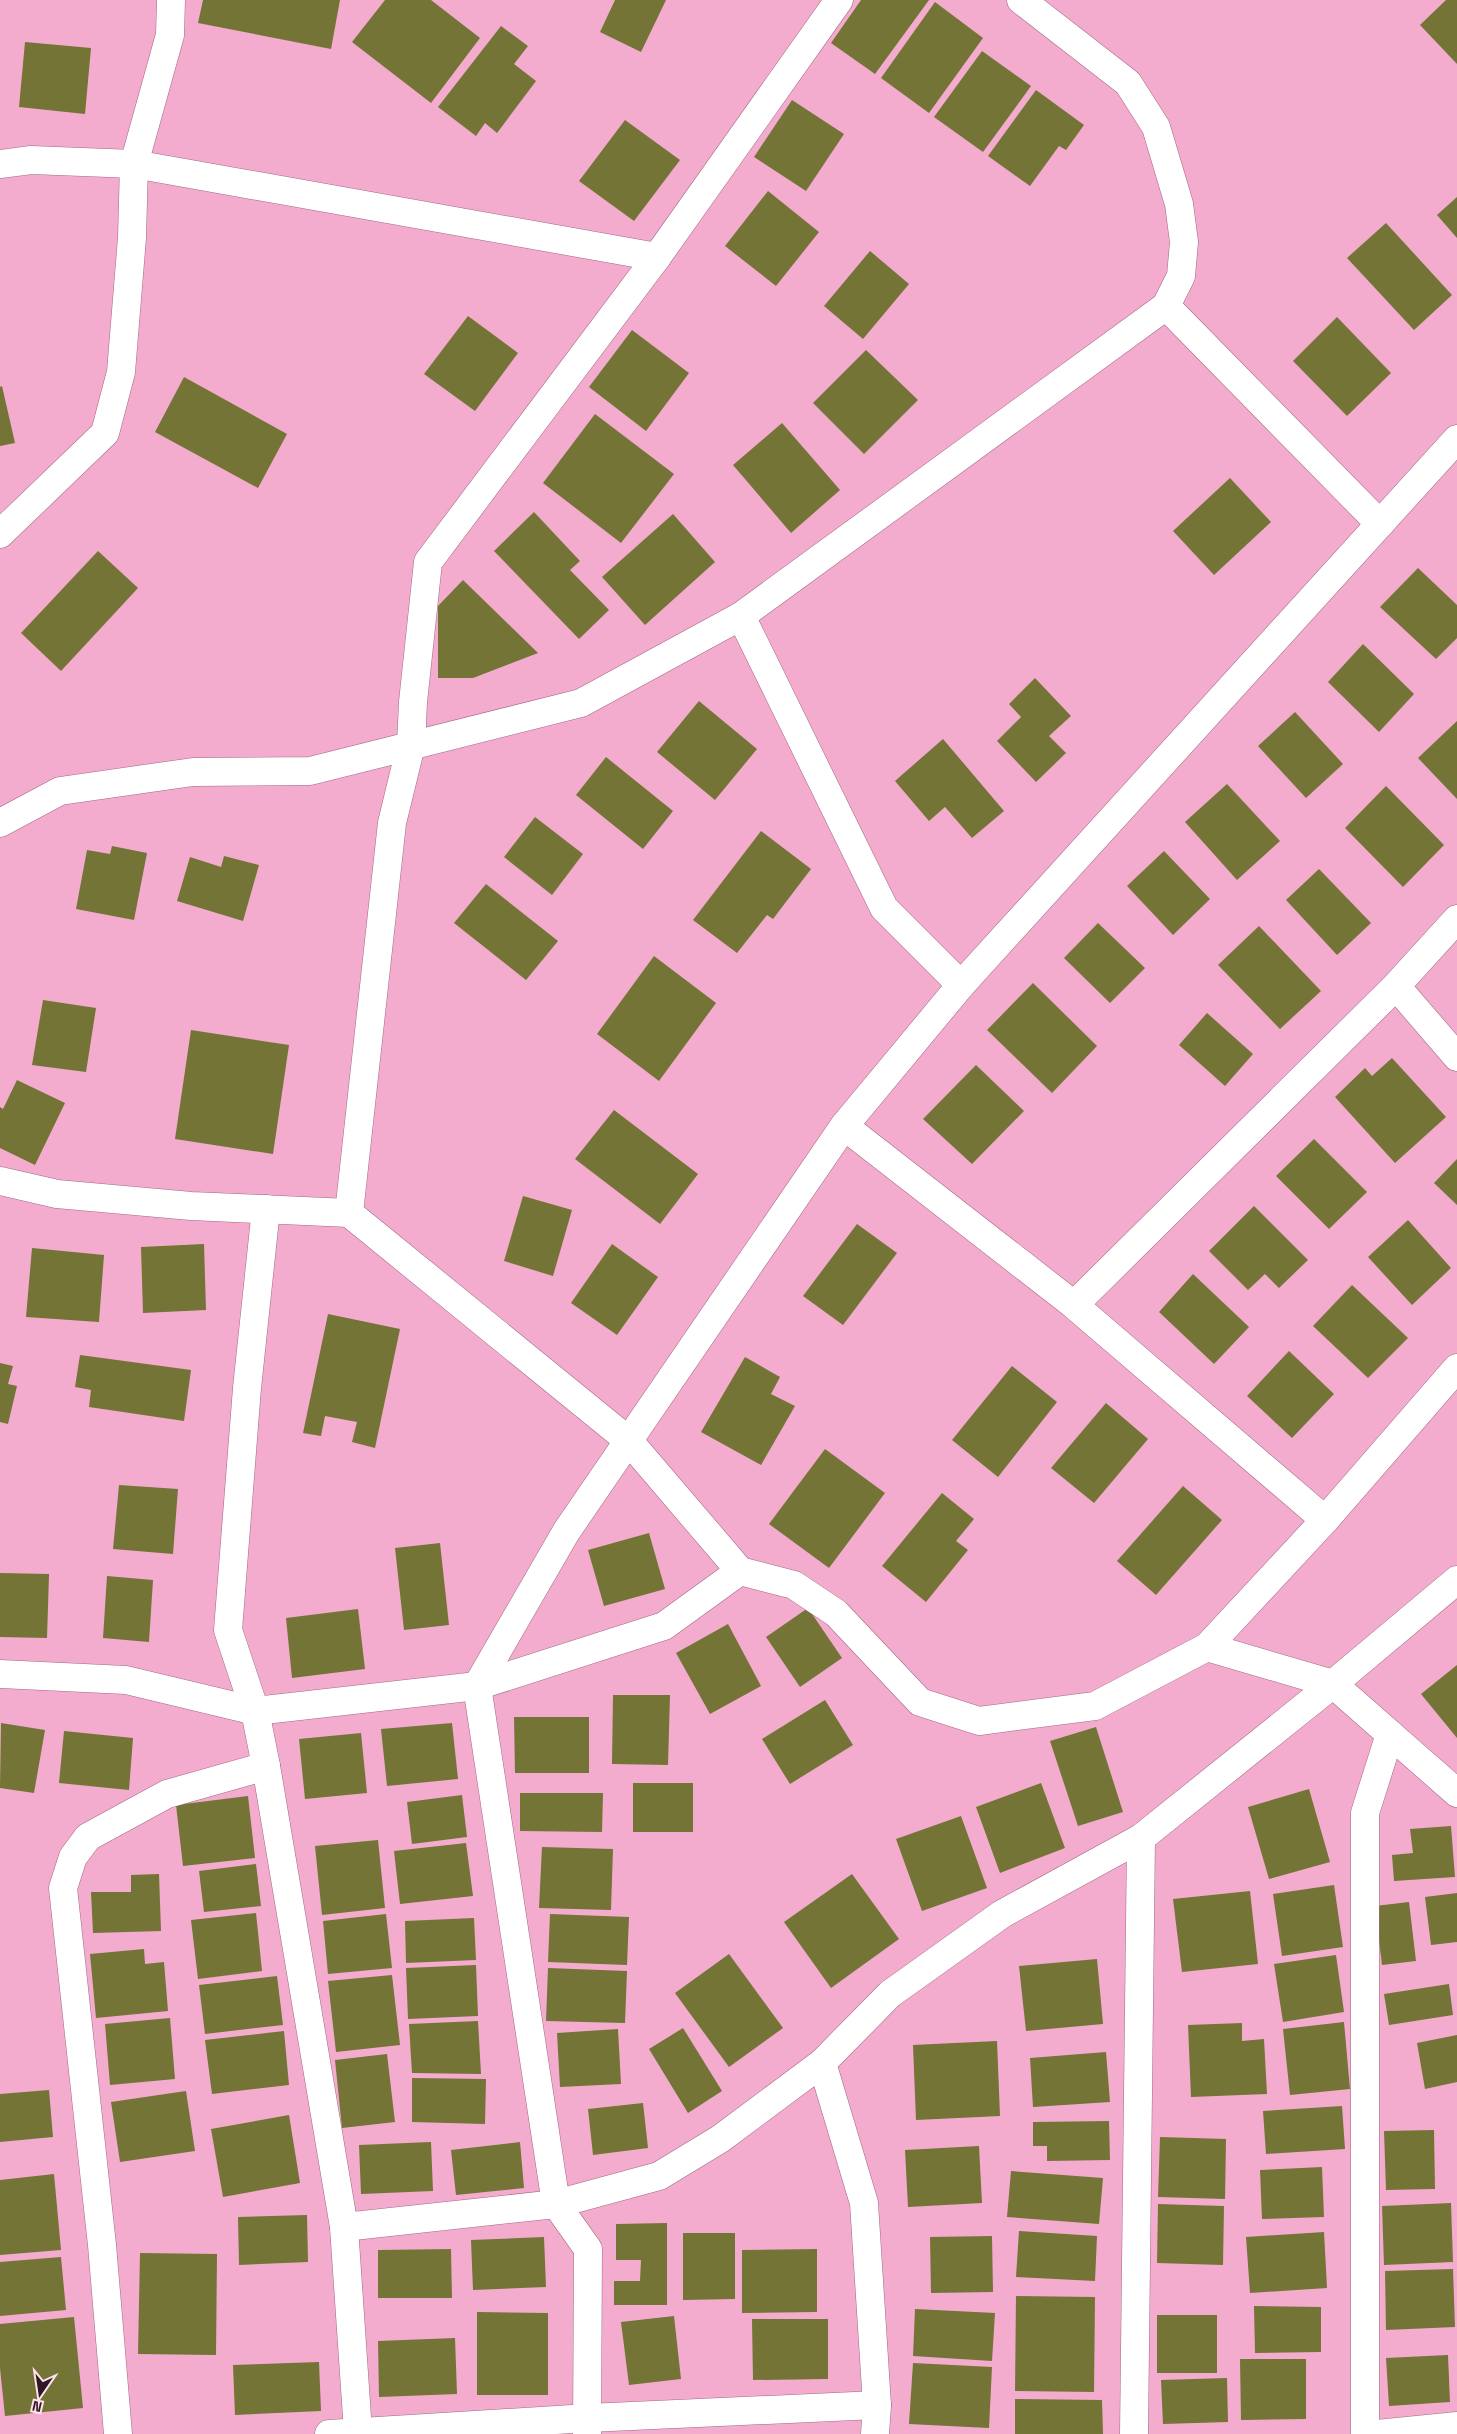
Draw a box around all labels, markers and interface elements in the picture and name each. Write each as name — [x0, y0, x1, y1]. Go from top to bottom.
north arrow — [15, 2369, 65, 2419]
text: N — [30, 2397, 44, 2416]

